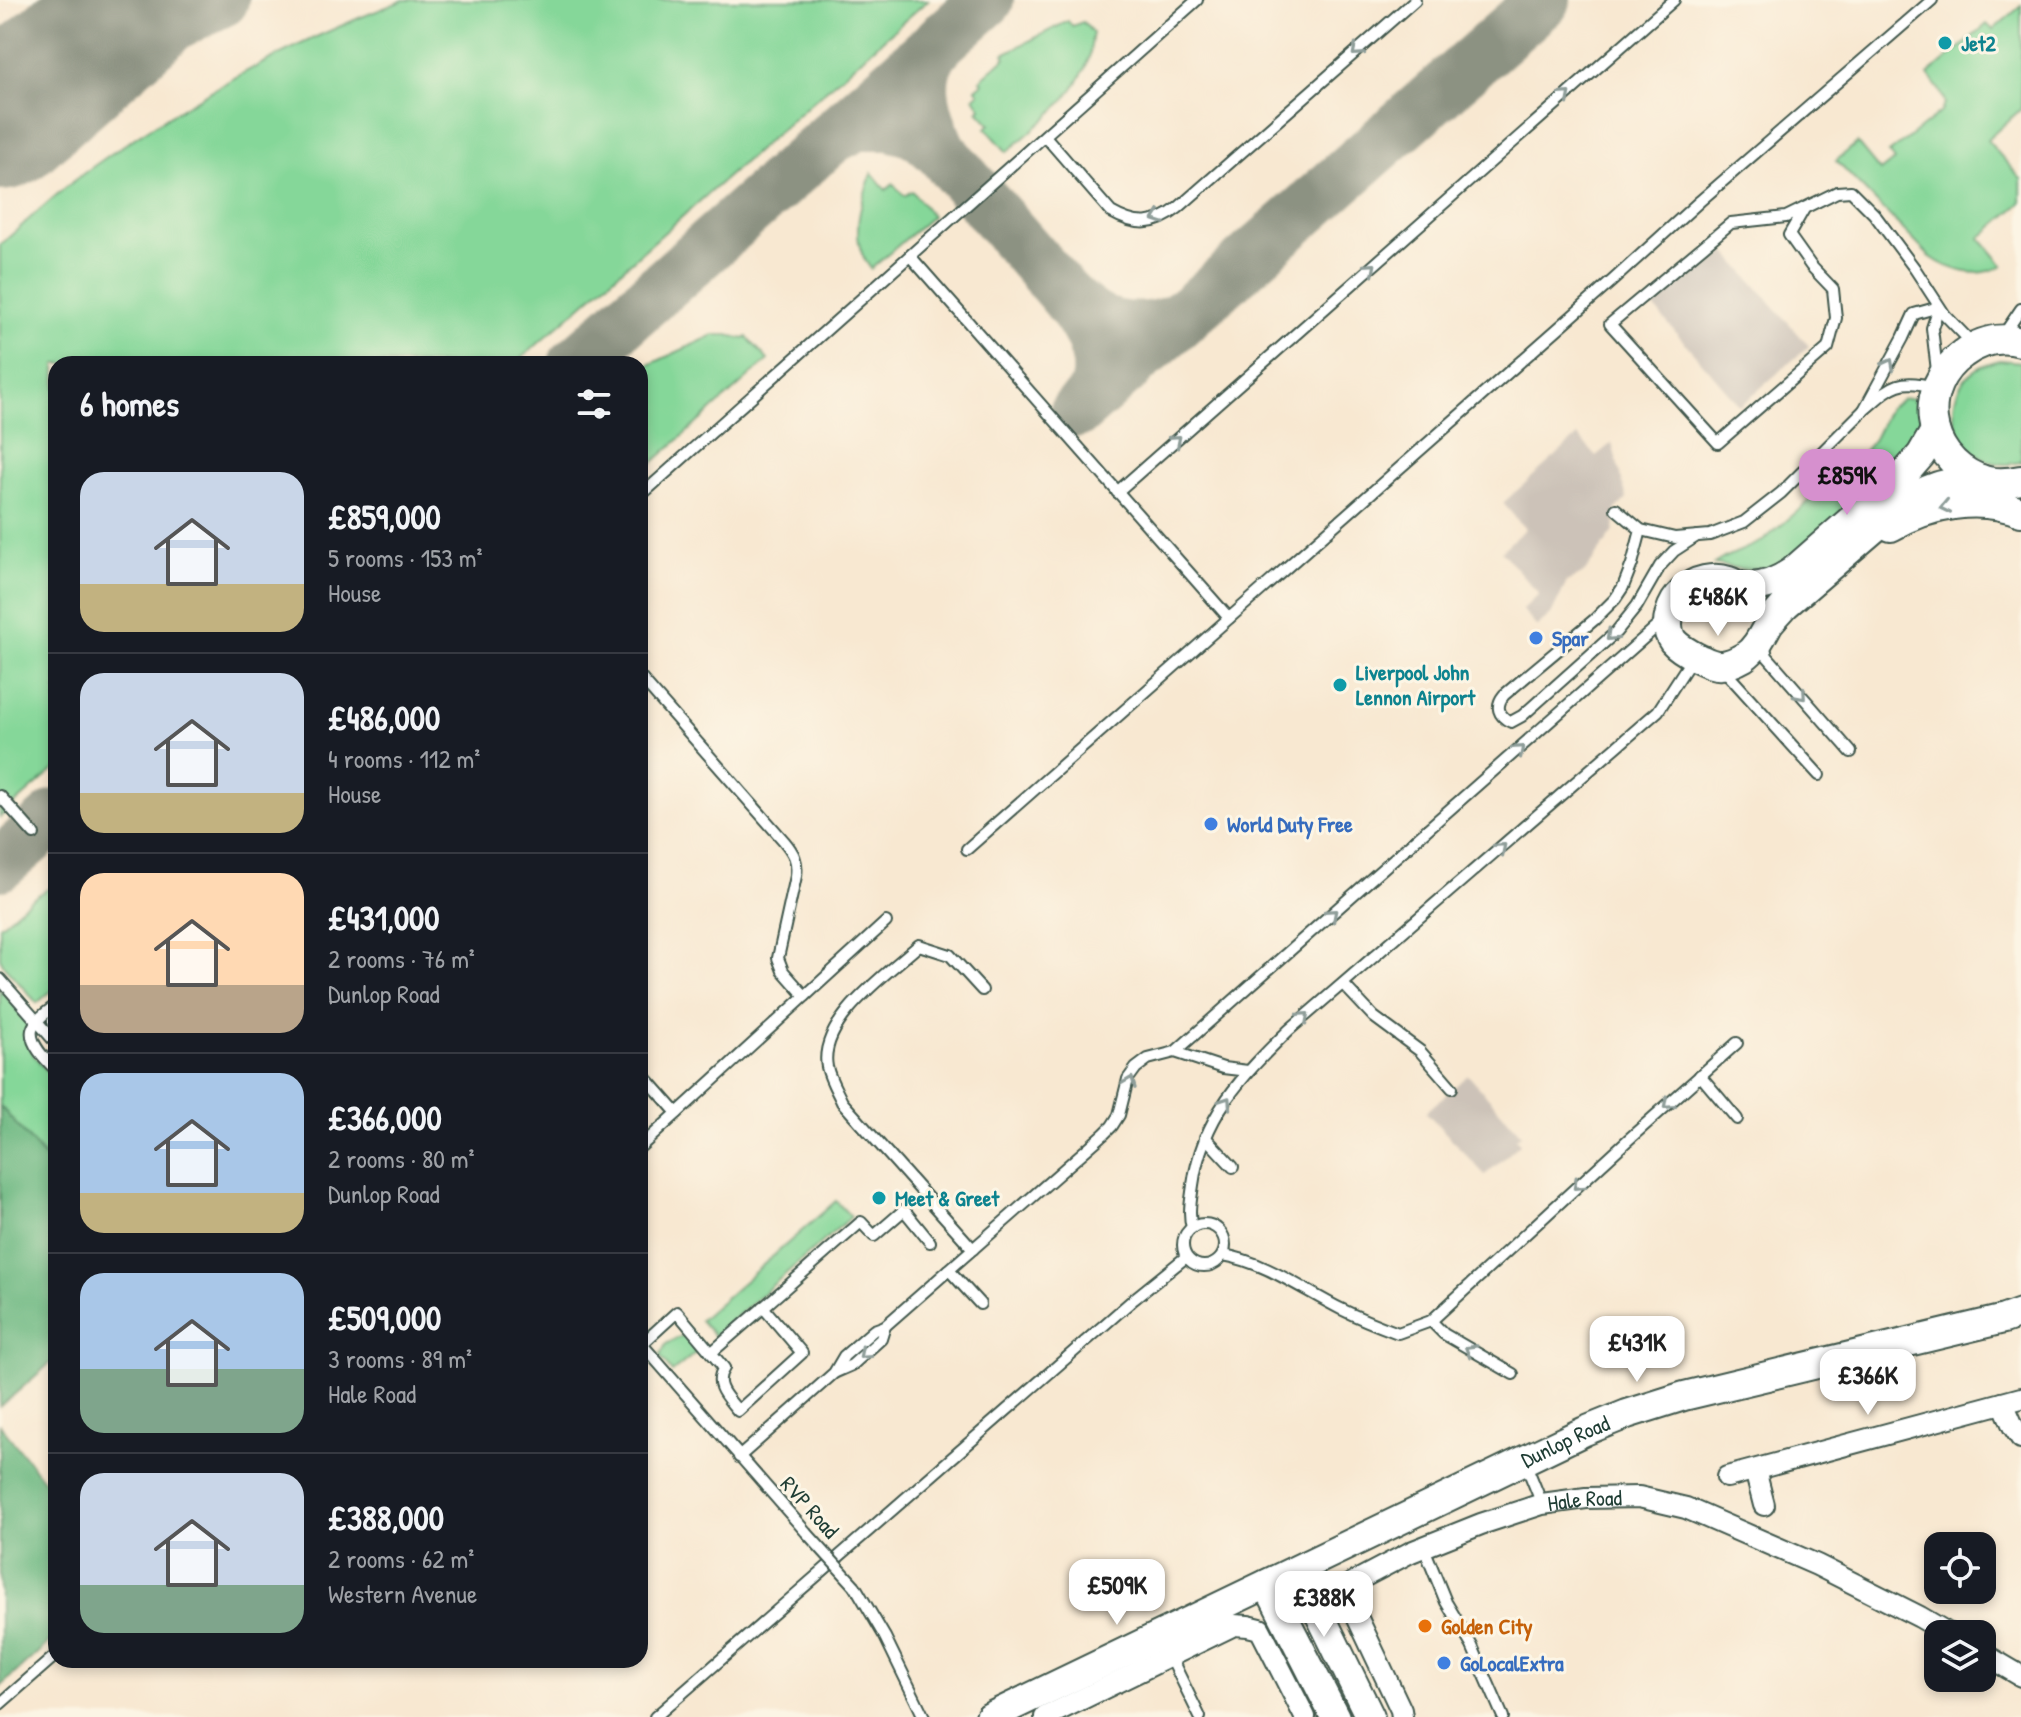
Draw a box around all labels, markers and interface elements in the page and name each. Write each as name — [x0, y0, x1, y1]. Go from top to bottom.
place label: Jet2 — [1961, 28, 1996, 58]
marker: Jet2 — [1936, 34, 1954, 52]
one-way arrow — [1351, 42, 1366, 56]
one-way arrow — [1556, 91, 1571, 106]
one-way arrow — [1152, 208, 1166, 225]
one-way arrow — [1361, 263, 1376, 278]
one-way arrow — [1879, 359, 1895, 373]
text: 6 homes — [80, 381, 179, 427]
icon: filters — [572, 382, 616, 426]
one-way arrow — [1166, 435, 1181, 450]
pin: £859K — [1791, 449, 1903, 517]
text: £859K — [1817, 457, 1877, 492]
text: £859,000 — [328, 494, 441, 540]
one-way arrow — [1938, 498, 1952, 515]
icon: home — [144, 504, 240, 600]
text: 5 rooms · 153 m² — [328, 540, 483, 575]
pin: £486K — [1662, 570, 1774, 638]
text: House — [328, 575, 381, 610]
text: £486K — [1688, 578, 1748, 613]
place label: Spar — [1552, 623, 1589, 654]
one-way arrow — [1605, 627, 1620, 641]
marker: Spar — [1527, 629, 1545, 647]
place label: Liverpool John Lennon Airport — [1356, 657, 1477, 713]
marker: Liverpool John Lennon Airport — [1331, 676, 1349, 694]
one-way arrow — [1792, 686, 1806, 701]
text: £486,000 — [328, 695, 440, 741]
icon: home — [144, 705, 240, 801]
text: 4 rooms · 112 m² — [328, 741, 480, 776]
one-way arrow — [1509, 745, 1524, 759]
text: House — [328, 776, 381, 811]
place label: World Duty Free — [1227, 809, 1353, 840]
marker: World Duty Free — [1202, 815, 1220, 833]
one-way arrow — [1492, 843, 1507, 857]
text: £431,000 — [328, 895, 440, 941]
icon: home — [144, 905, 240, 1001]
one-way arrow — [1322, 910, 1337, 924]
text: 2 rooms · 76 m² — [328, 941, 475, 976]
text: Dunlop Road — [328, 976, 440, 1011]
one-way arrow — [1295, 1012, 1310, 1027]
one-way arrow — [1120, 1076, 1137, 1090]
text: £366,000 — [328, 1095, 442, 1141]
one-way arrow — [1663, 1095, 1677, 1109]
one-way arrow — [1216, 1096, 1231, 1110]
icon: home — [144, 1105, 240, 1201]
text: 2 rooms · 80 m² — [328, 1141, 475, 1176]
text: Dunlop Road — [328, 1176, 440, 1211]
one-way arrow — [1573, 1176, 1588, 1190]
place label: Meet & Greet — [895, 1183, 1000, 1213]
marker: Meet & Greet — [870, 1189, 888, 1207]
text: £509,000 — [328, 1295, 441, 1341]
icon: home — [144, 1305, 240, 1401]
pin: £431K — [1581, 1316, 1693, 1384]
text: £431K — [1608, 1324, 1666, 1359]
text: 3 rooms · 89 m² — [328, 1341, 472, 1376]
one-way arrow — [1465, 1344, 1479, 1360]
one-way arrow — [859, 1345, 873, 1359]
pin: £366K — [1812, 1349, 1924, 1417]
text: £366K — [1838, 1357, 1898, 1392]
text: Hale Road — [328, 1376, 416, 1411]
street label: Dunlop Road — [1516, 1408, 1614, 1475]
street label: RVP Road — [774, 1469, 846, 1545]
street label: Hale Road — [1546, 1482, 1623, 1518]
text: £388,000 — [328, 1495, 444, 1541]
icon: home — [144, 1505, 240, 1601]
map controls — [1924, 1532, 1996, 1692]
button: locate — [1924, 1532, 1996, 1604]
text: 2 rooms · 62 m² — [328, 1541, 474, 1576]
pin: £509K — [1061, 1559, 1173, 1627]
text: £509K — [1087, 1567, 1147, 1602]
pin: £388K — [1268, 1571, 1380, 1639]
text: Western Avenue — [328, 1576, 477, 1611]
text: £388K — [1293, 1579, 1355, 1614]
place label: Golden City — [1441, 1611, 1533, 1642]
marker: Golden City — [1416, 1617, 1434, 1635]
button: layers — [1924, 1620, 1996, 1692]
place label: GoLocalExtra — [1460, 1648, 1564, 1678]
marker: GoLocalExtra — [1435, 1654, 1453, 1672]

